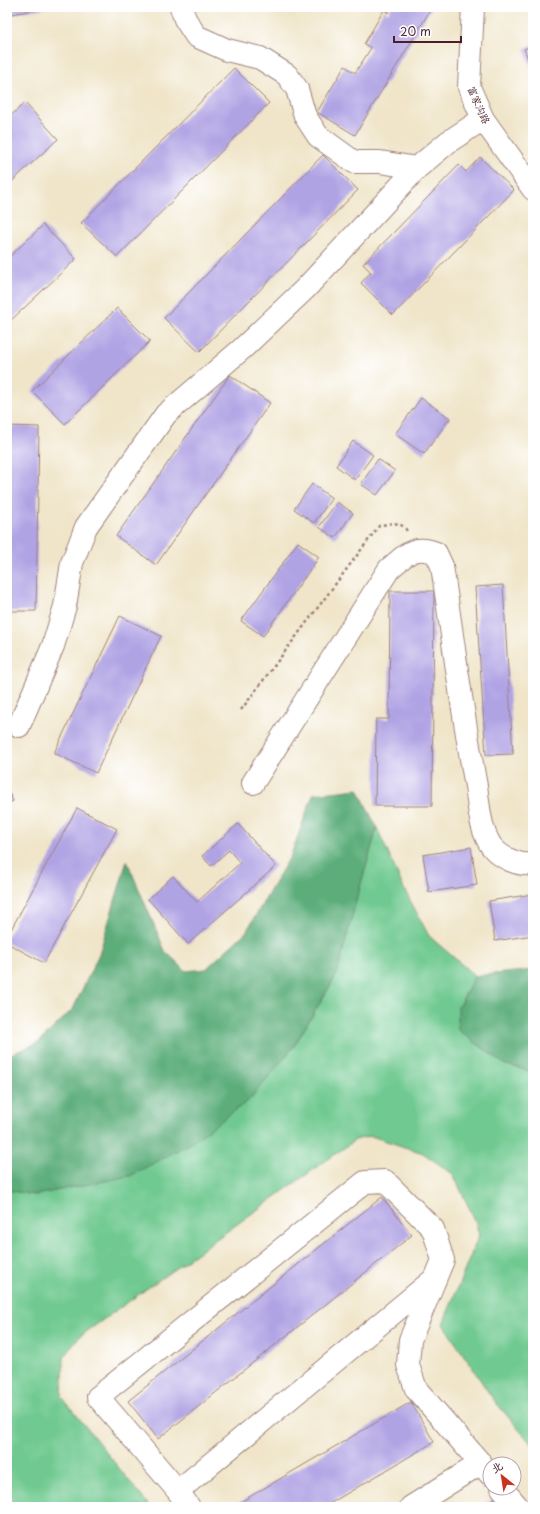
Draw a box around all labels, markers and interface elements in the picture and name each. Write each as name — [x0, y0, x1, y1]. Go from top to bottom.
scale bar — [394, 18, 461, 44]
text: 20 m — [400, 22, 431, 40]
street label: 富家沟路 — [464, 83, 494, 126]
north arrow — [482, 1456, 522, 1496]
text: 北 — [488, 1457, 506, 1477]

